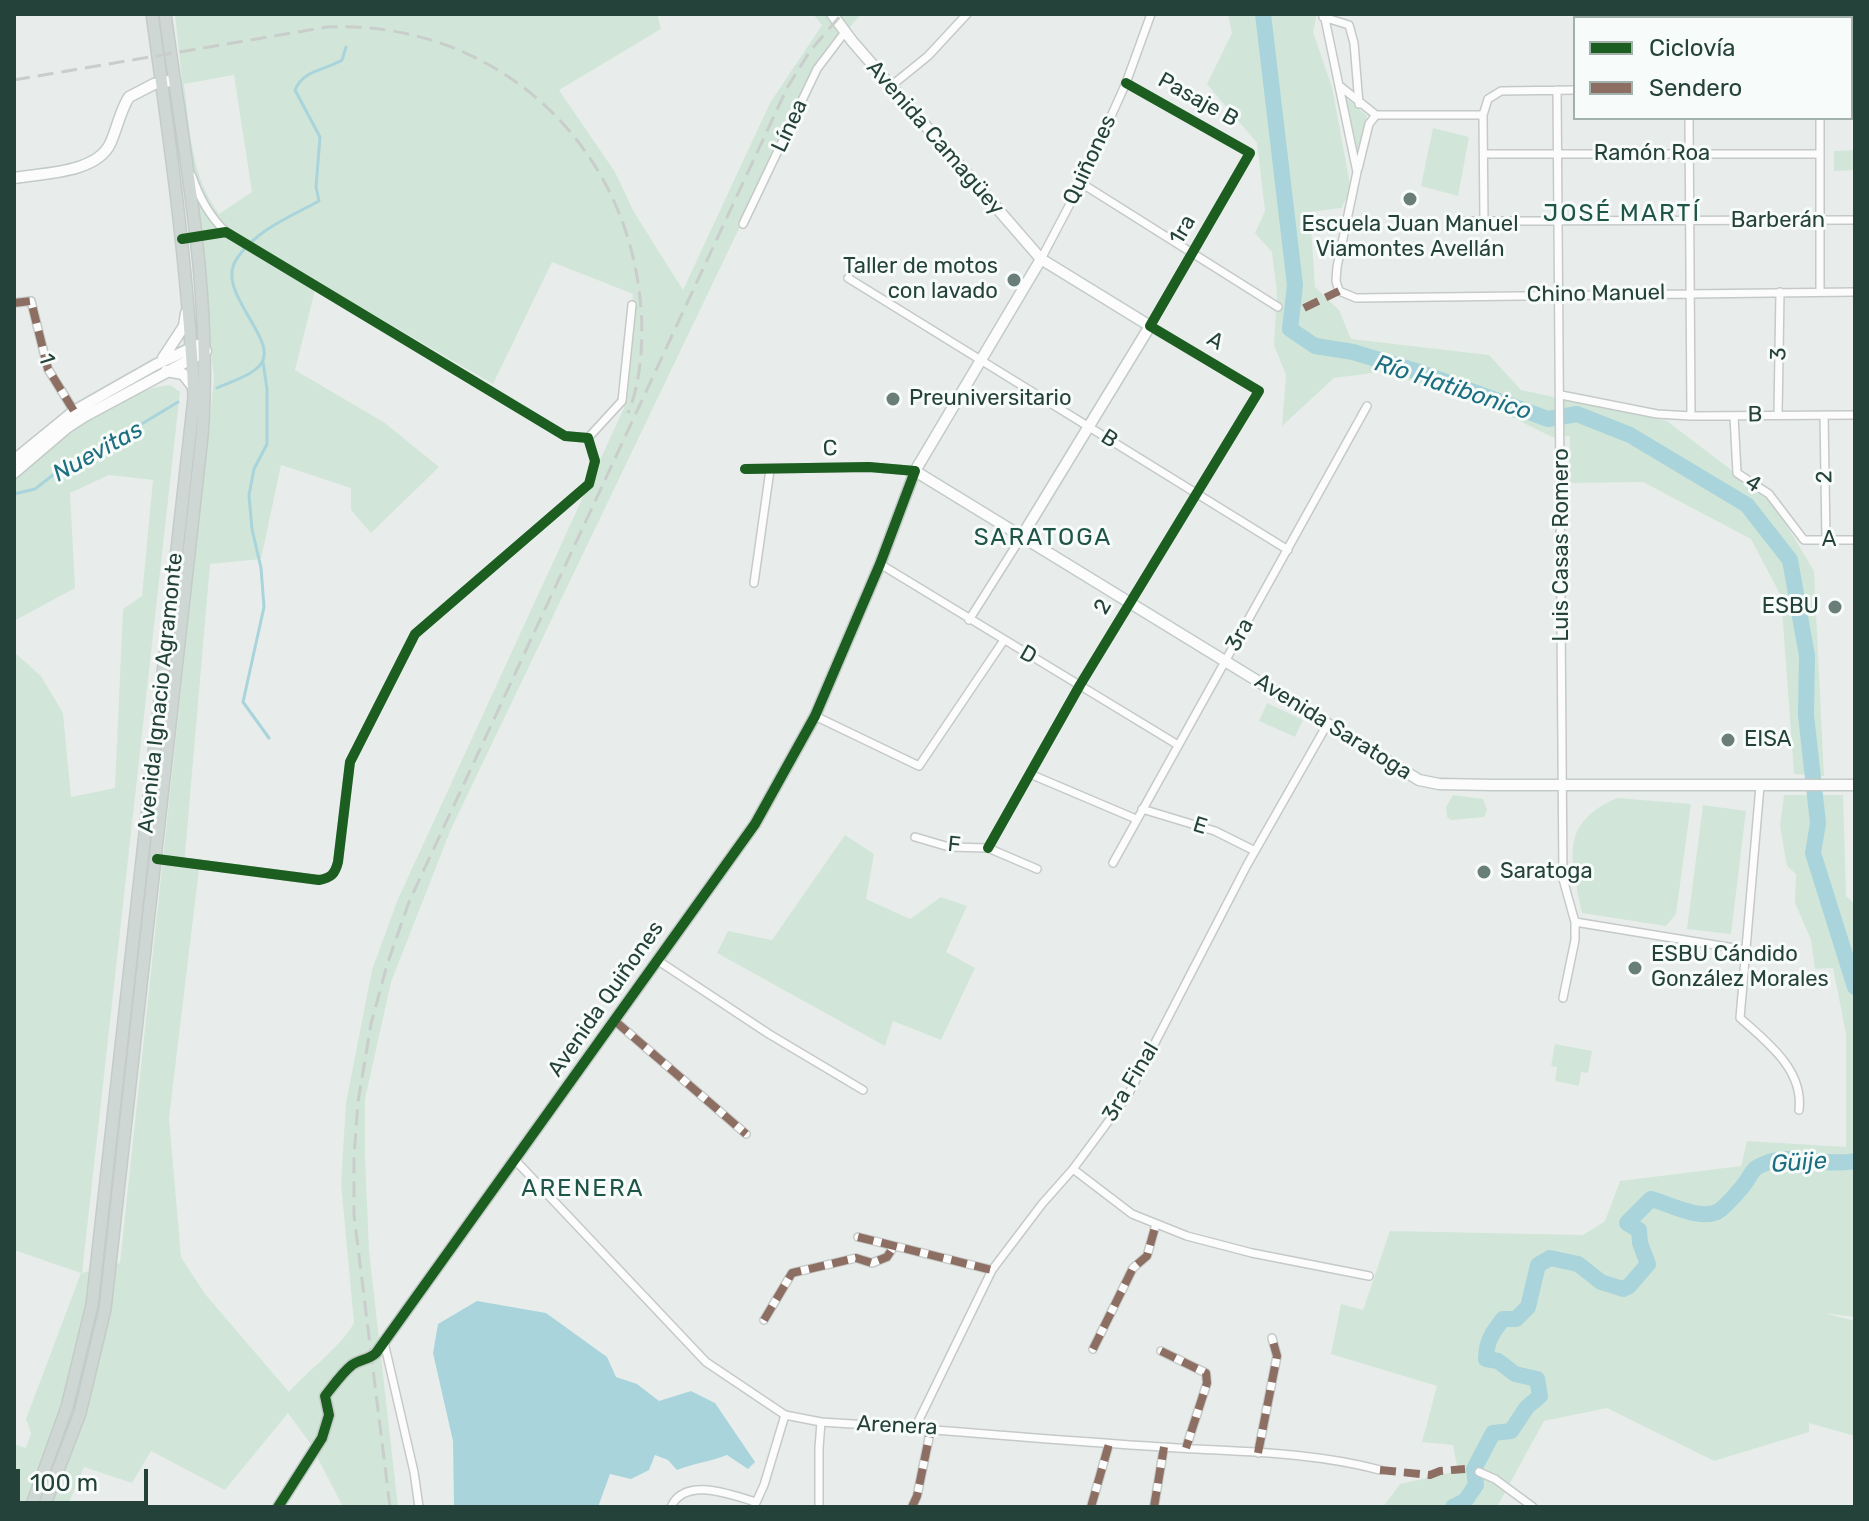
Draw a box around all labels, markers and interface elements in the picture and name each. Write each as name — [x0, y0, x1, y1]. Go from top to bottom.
legend — [1573, 16, 1853, 120]
text: Ciclovía — [1649, 34, 1736, 62]
street label: Avenida Camagüey — [861, 55, 1009, 221]
street label: Pasaje B — [1153, 67, 1243, 133]
text: Sendero — [1649, 74, 1742, 102]
street label: Línea — [766, 95, 814, 157]
street label: Quiñones — [1058, 111, 1122, 209]
street label: Ramón Roa — [1594, 141, 1710, 167]
marker: Escuela Juan Manuel Viamontes Avellán — [1401, 190, 1419, 208]
district label: JOSÉ MARTÍ — [1543, 200, 1701, 228]
street label: Barberán — [1731, 208, 1825, 234]
street label: 1ra — [1164, 211, 1202, 249]
place label: Escuela Juan Manuel Viamontes Avellán — [1302, 212, 1518, 264]
place label: Taller de motos con lavado — [843, 254, 998, 306]
marker: Taller de motos con lavado — [1005, 271, 1023, 289]
street label: Chino Manuel — [1526, 280, 1666, 308]
street label: A — [1202, 326, 1228, 356]
street label: 3 — [1766, 347, 1792, 361]
water label: Río Hatibonico — [1371, 349, 1535, 427]
street label: 1 — [32, 351, 60, 367]
place label: Preuniversitario — [909, 386, 1072, 412]
marker: Preuniversitario — [884, 390, 902, 408]
street label: B — [1747, 402, 1763, 428]
water label: Nuevitas — [48, 415, 148, 489]
street label: B — [1096, 424, 1122, 454]
street label: C — [822, 436, 838, 462]
street label: Luis Casas Romero — [1549, 448, 1575, 642]
street label: 4 — [1740, 469, 1766, 499]
street label: 2 — [1812, 470, 1838, 484]
district label: SARATOGA — [974, 524, 1112, 552]
street label: A — [1822, 527, 1836, 553]
street label: Avenida Ignacio Agramonte — [133, 551, 189, 835]
place label: ESBU — [1762, 594, 1819, 620]
street label: 2 — [1088, 595, 1118, 619]
marker: ESBU — [1826, 598, 1844, 616]
street label: 3ra — [1220, 614, 1260, 656]
street label: D — [1015, 640, 1041, 670]
street label: Avenida Saratoga — [1250, 668, 1416, 786]
place label: EISA — [1744, 727, 1792, 753]
marker: EISA — [1719, 731, 1737, 749]
street label: E — [1190, 811, 1210, 841]
street label: F — [946, 831, 962, 859]
place label: Saratoga — [1500, 859, 1593, 885]
marker: Saratoga — [1475, 863, 1493, 881]
street label: Avenida Quiñones — [542, 916, 670, 1082]
place label: ESBU Cándido González Morales — [1651, 942, 1829, 994]
marker: ESBU Cándido González Morales — [1626, 959, 1644, 977]
street label: 3ra Final — [1097, 1038, 1165, 1126]
water label: Güije — [1770, 1147, 1828, 1179]
district label: ARENERA — [521, 1175, 645, 1203]
street label: Arenera — [856, 1411, 938, 1441]
scale bar — [20, 1453, 152, 1503]
text: 100 m — [30, 1469, 98, 1497]

